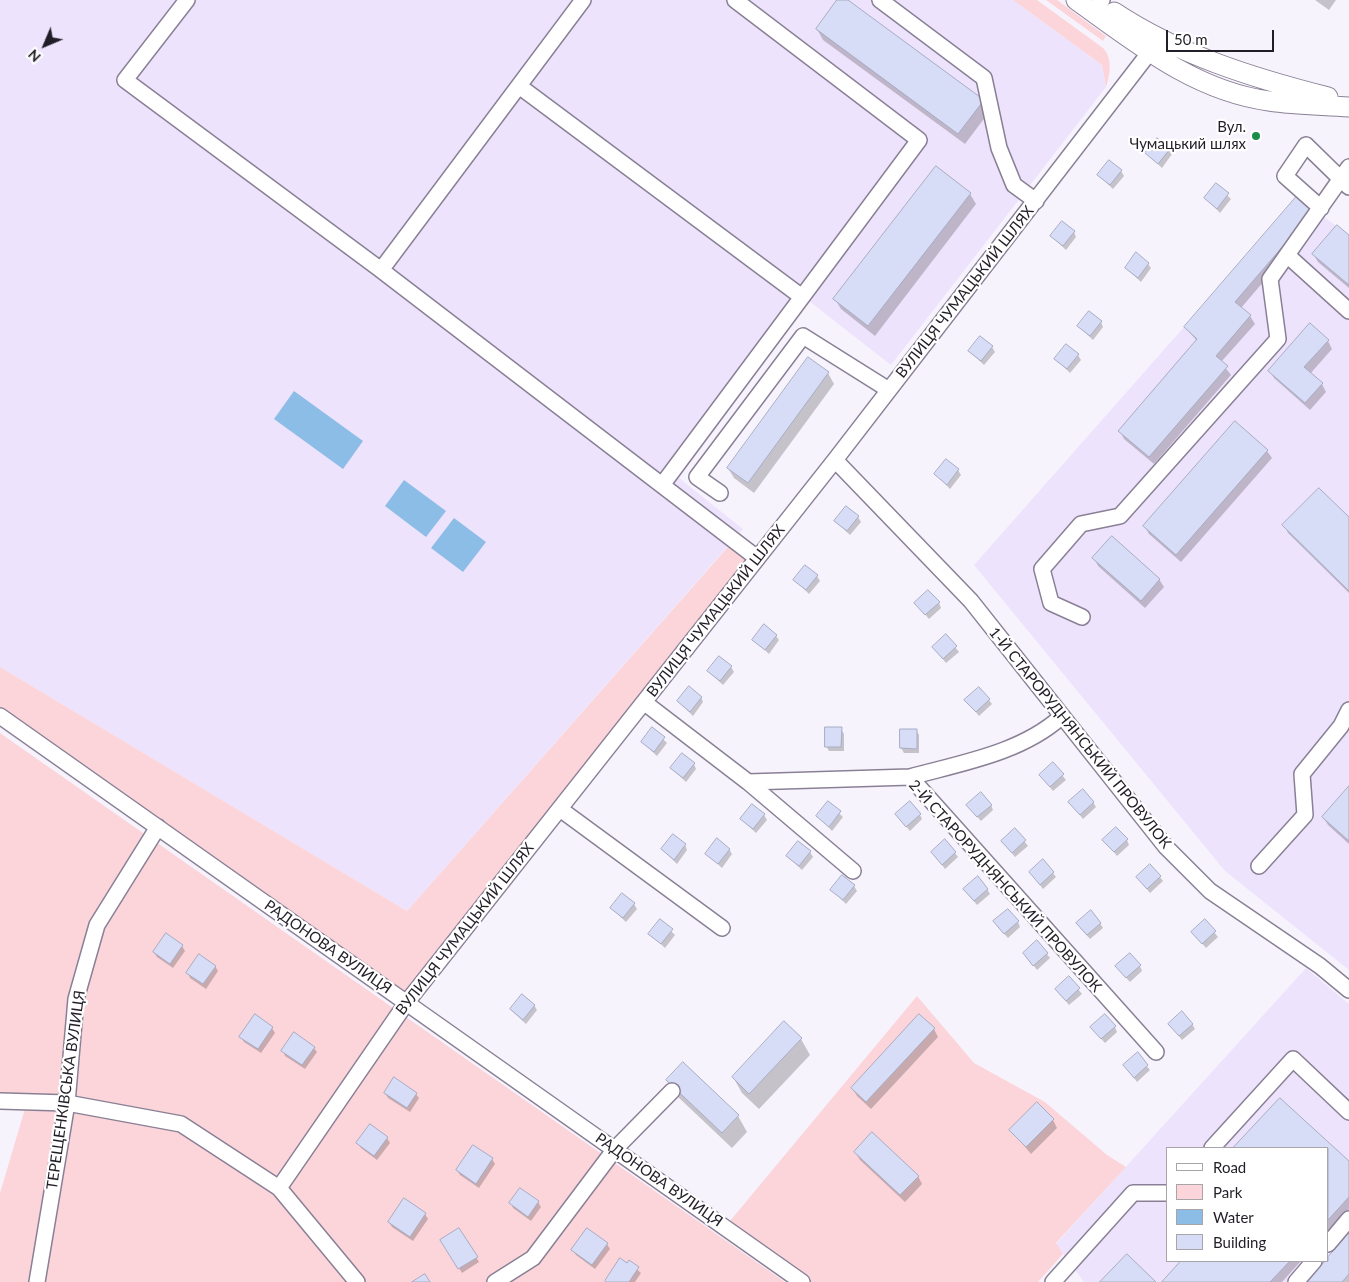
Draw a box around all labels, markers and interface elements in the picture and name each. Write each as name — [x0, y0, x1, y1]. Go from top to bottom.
north arrow — [20, 20, 70, 70]
scale bar — [1169, 20, 1276, 52]
text: 50 m — [1174, 30, 1208, 48]
text: N — [24, 46, 44, 66]
place label: Вул. Чумацький шлях — [1129, 118, 1246, 153]
marker: Вул. Чумацький шлях — [1250, 130, 1262, 142]
street label: ВУЛИЦЯ ЧУМАЦЬКИЙ ШЛЯХ — [892, 202, 1038, 382]
street label: ВУЛИЦЯ ЧУМАЦЬКИЙ ШЛЯХ — [643, 521, 789, 701]
street label: 1-Й СТАРОРУДНЯНСЬКИЙ ПРОВУЛОК — [985, 624, 1175, 852]
street label: 2-Й СТАРОРУДНЯНСЬКИЙ ПРОВУЛОК — [905, 776, 1105, 996]
street label: ВУЛИЦЯ ЧУМАЦЬКИЙ ШЛЯХ — [392, 839, 538, 1019]
street label: РАДОНОВА ВУЛИЦЯ — [261, 896, 395, 998]
street label: ТЕРЕЩЕНКІВСЬКА ВУЛИЦЯ — [43, 989, 89, 1191]
street label: РАДОНОВА ВУЛИЦЯ — [592, 1129, 726, 1231]
legend — [1166, 1147, 1329, 1262]
text: Road — [1213, 1158, 1246, 1176]
text: Park — [1213, 1183, 1242, 1201]
text: Water — [1213, 1208, 1254, 1226]
text: Building — [1213, 1233, 1266, 1251]

